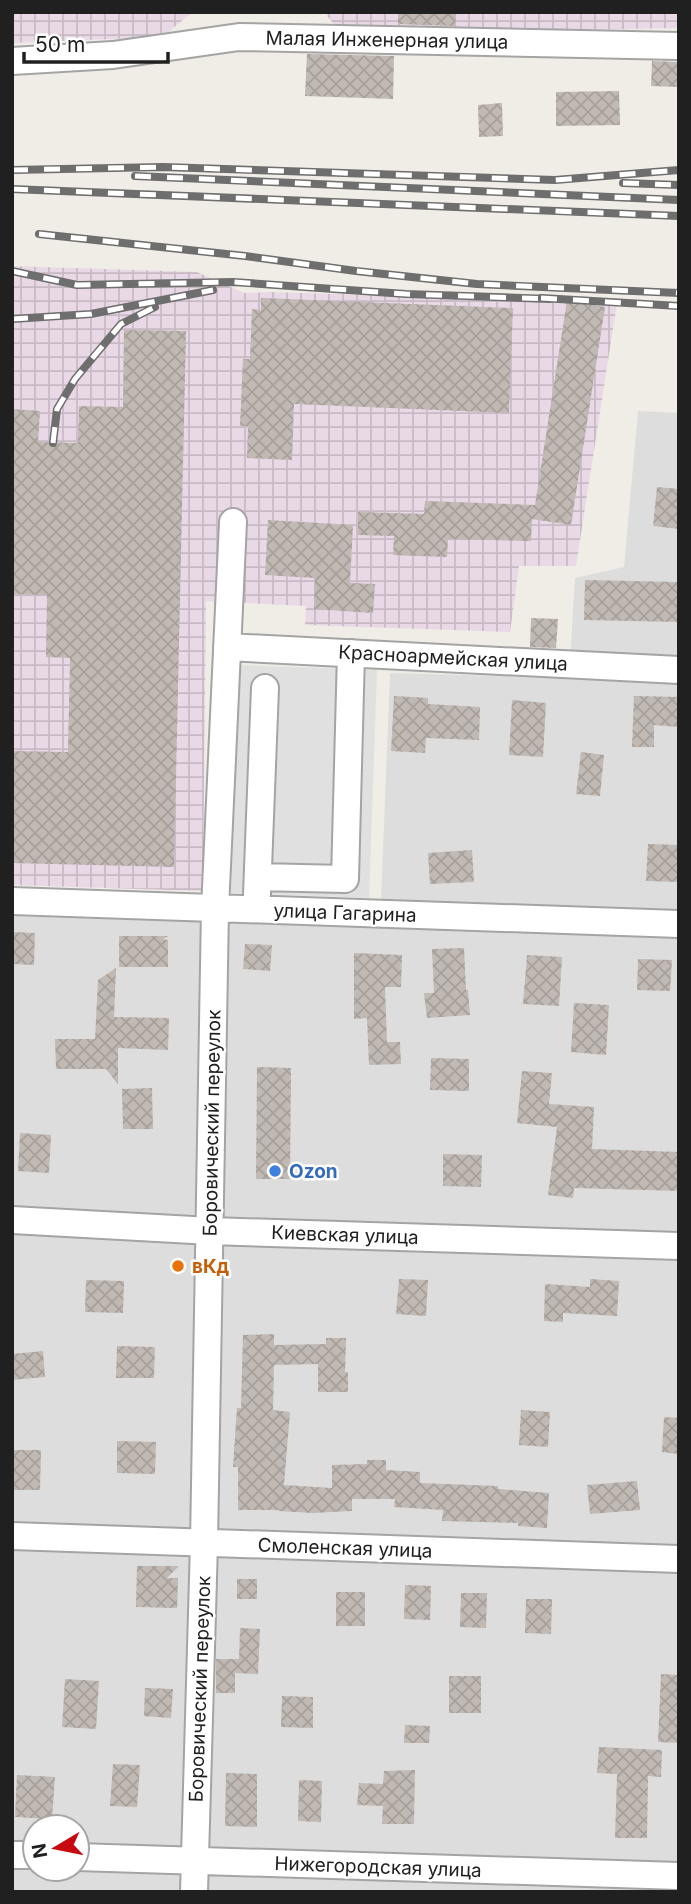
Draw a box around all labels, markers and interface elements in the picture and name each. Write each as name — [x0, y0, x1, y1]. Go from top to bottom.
scale bar — [24, 21, 168, 65]
street label: Малая Инженерная улица — [266, 26, 508, 54]
text: 50 m — [35, 32, 85, 57]
street label: Красноармейская улица — [338, 641, 568, 675]
street label: улица Гагарина — [273, 899, 417, 927]
street label: Боровический переулок — [199, 1009, 225, 1237]
place label: Ozon — [289, 1160, 338, 1183]
marker: Ozon — [267, 1163, 283, 1179]
street label: Киевская улица — [271, 1221, 419, 1249]
place label: вКд — [192, 1255, 230, 1278]
marker: вКд — [170, 1258, 186, 1274]
street label: Смоленская улица — [257, 1533, 433, 1563]
street label: Боровический переулок — [185, 1575, 215, 1803]
north arrow — [21, 1813, 91, 1883]
text: N — [27, 1842, 52, 1860]
street label: Нижегородская улица — [274, 1852, 482, 1882]

